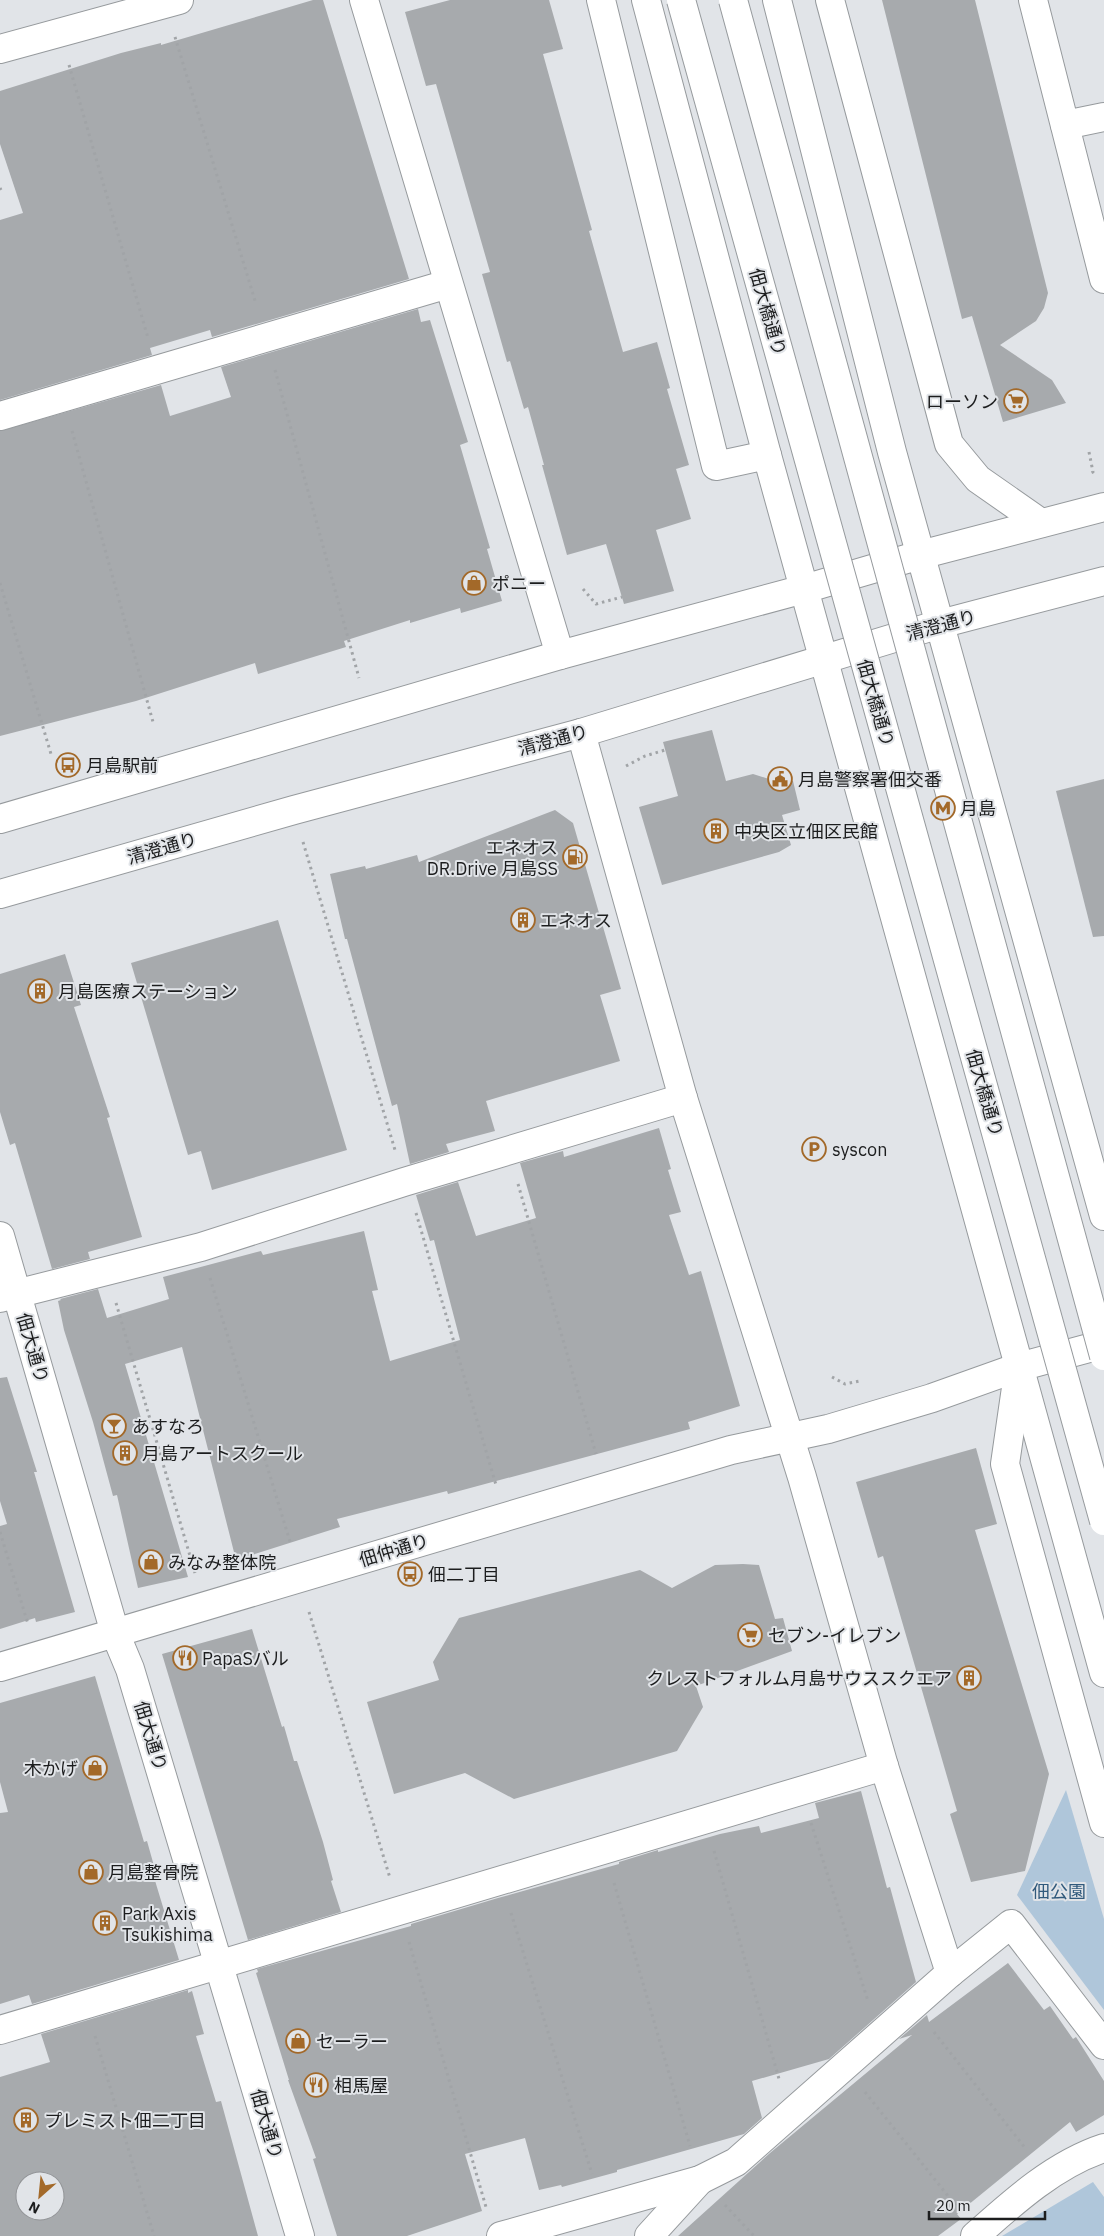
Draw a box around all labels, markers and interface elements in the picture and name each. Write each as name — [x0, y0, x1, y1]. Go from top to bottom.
street label: 佃大橋通り — [745, 266, 791, 358]
supermarket icon: ローソン — [1003, 388, 1029, 414]
place label: ローソン — [926, 390, 998, 413]
shop icon: ポニー — [461, 570, 487, 596]
place label: ポニー — [492, 572, 546, 595]
street label: 清澄通り — [903, 605, 979, 645]
street label: 佃大橋通り — [853, 657, 899, 749]
street label: 清澄通り — [515, 720, 591, 760]
bus stop icon: 月島駅前 — [55, 752, 81, 778]
place label: 月島駅前 — [86, 754, 158, 777]
public building icon: 月島警察署佃交番 — [767, 766, 793, 792]
place label: 月島警察署佃交番 — [798, 768, 942, 791]
metro station icon: 月島 — [930, 795, 956, 821]
place label: 月島 — [960, 797, 996, 820]
building icon: 中央区立佃区民館 — [703, 818, 729, 844]
place label: 中央区立佃区民館 — [734, 820, 878, 843]
street label: 清澄通り — [124, 827, 200, 869]
place label: エネオス DR.Drive 月島SS — [427, 836, 558, 880]
fuel station icon: エネオス DR.Drive 月島SS — [562, 844, 588, 870]
building icon: エネオス — [510, 907, 536, 933]
place label: エネオス — [540, 909, 612, 932]
building icon: 月島医療ステーション — [27, 978, 53, 1004]
place label: 月島医療ステーション — [58, 980, 238, 1003]
street label: 佃大橋通り — [962, 1047, 1008, 1139]
parking icon: syscon — [801, 1136, 827, 1162]
place label: syscon — [832, 1138, 887, 1161]
street label: 佃大通り — [12, 1310, 54, 1386]
bar icon: あすなろ — [101, 1413, 127, 1439]
place label: あすなろ — [132, 1415, 204, 1438]
building icon: 月島アートスクール — [112, 1440, 138, 1466]
place label: 月島アートスクール — [142, 1442, 303, 1465]
street label: 佃仲通り — [356, 1528, 432, 1572]
shop icon: みなみ整体院 — [138, 1549, 164, 1575]
place label: みなみ整体院 — [168, 1551, 276, 1574]
bus stop icon: 佃二丁目 — [397, 1561, 423, 1587]
place label: 佃二丁目 — [428, 1563, 500, 1586]
supermarket icon: セブン-イレブン — [737, 1622, 763, 1648]
place label: セブン-イレブン — [768, 1624, 901, 1647]
restaurant icon: PapaSバル — [172, 1645, 198, 1671]
place label: PapaSバル — [202, 1647, 289, 1670]
building icon: クレストフォルム月島サウススクエア — [956, 1665, 982, 1691]
place label: クレストフォルム月島サウススクエア — [646, 1667, 952, 1690]
street label: 佃大通り — [129, 1698, 173, 1774]
shop icon: 木かげ — [82, 1755, 108, 1781]
place label: 木かげ — [24, 1757, 78, 1780]
shop icon: 月島整骨院 — [78, 1859, 104, 1885]
place label: 月島整骨院 — [108, 1861, 198, 1884]
park label: 佃公園 — [1032, 1880, 1086, 1903]
place label: Park Axis Tsukishima — [122, 1902, 213, 1946]
building icon: Park Axis Tsukishima — [92, 1910, 118, 1936]
shop icon: セーラー — [285, 2028, 311, 2054]
place label: セーラー — [316, 2030, 388, 2053]
restaurant icon: 相馬屋 — [303, 2072, 329, 2098]
place label: 相馬屋 — [334, 2074, 388, 2097]
street label: 佃大通り — [246, 2086, 288, 2162]
building icon: プレミスト佃二丁目 — [13, 2107, 39, 2133]
place label: プレミスト佃二丁目 — [44, 2109, 206, 2132]
north arrow — [15, 2171, 65, 2221]
scale bar — [929, 2188, 1045, 2220]
text: 20 m — [936, 2196, 971, 2215]
text: N — [25, 2197, 43, 2218]

